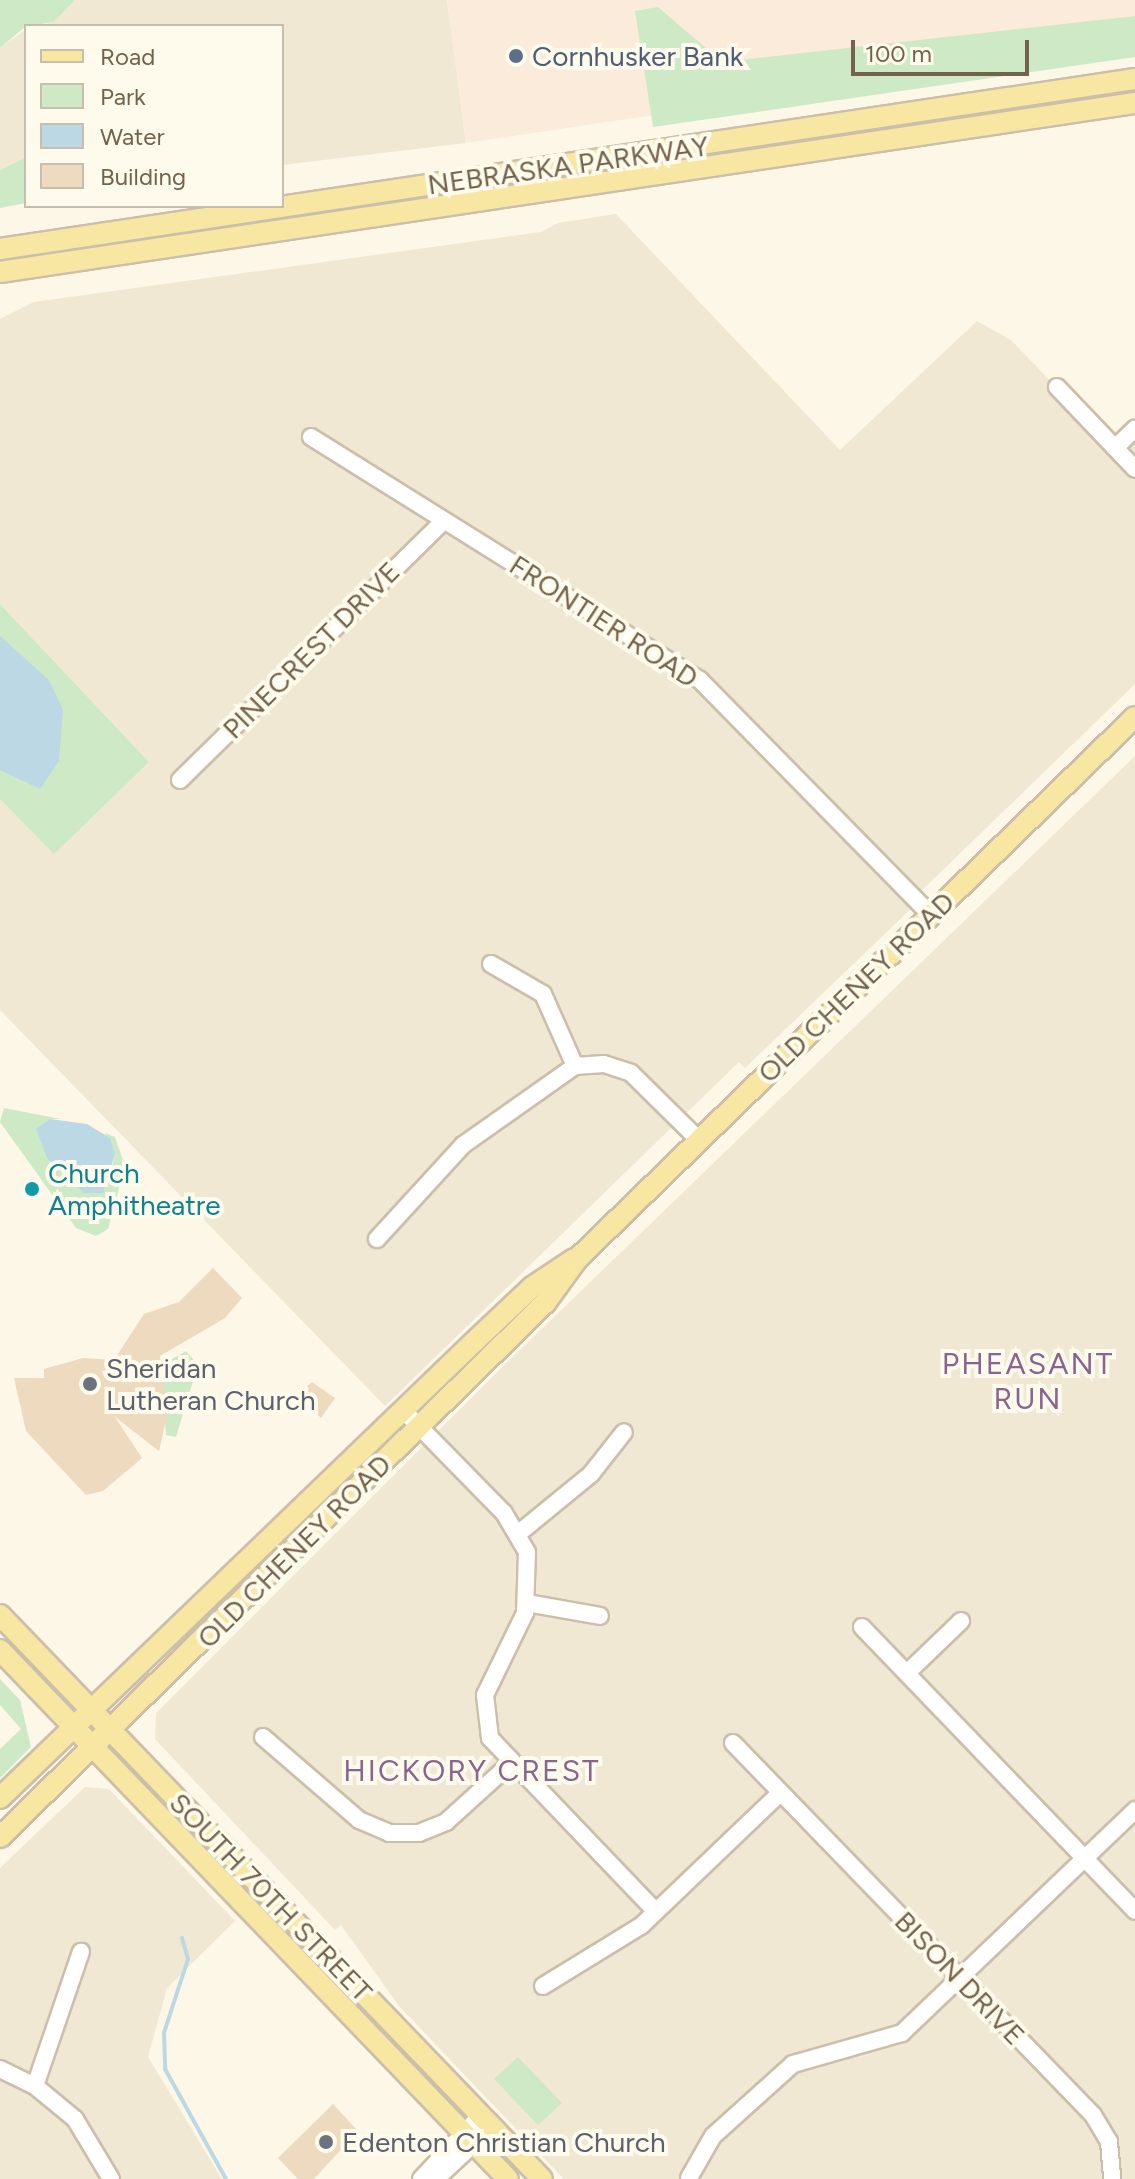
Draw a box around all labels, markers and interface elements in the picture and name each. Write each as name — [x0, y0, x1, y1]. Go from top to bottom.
legend — [24, 24, 284, 208]
scale bar — [855, 24, 1033, 74]
place label: Cornhusker Bank — [532, 39, 743, 73]
text: 100 m — [865, 39, 932, 68]
text: Road — [100, 42, 155, 71]
marker: Cornhusker Bank — [507, 47, 525, 65]
text: Park — [100, 82, 146, 111]
text: Water — [100, 122, 165, 151]
street label: NEBRASKA PARKWAY — [425, 129, 711, 201]
text: Building — [100, 162, 186, 191]
street label: FRONTIER ROAD — [504, 548, 704, 694]
street label: PINECREST DRIVE — [216, 555, 406, 745]
street label: OLD CHENEY ROAD — [751, 885, 961, 1089]
place label: Church Amphitheatre — [48, 1156, 221, 1222]
marker: Church Amphitheatre — [23, 1180, 41, 1198]
district label: PHEASANT RUN — [942, 1346, 1114, 1416]
place label: Sheridan Lutheran Church — [106, 1351, 316, 1417]
marker: Sheridan Lutheran Church — [81, 1375, 99, 1393]
street label: OLD CHENEY ROAD — [190, 1447, 398, 1655]
district label: HICKORY CREST — [343, 1753, 601, 1789]
street label: SOUTH 70TH STREET — [163, 1786, 379, 2008]
street label: BISON DRIVE — [888, 1904, 1032, 2052]
place label: Edenton Christian Church — [342, 2125, 666, 2159]
marker: Edenton Christian Church — [317, 2133, 335, 2151]

